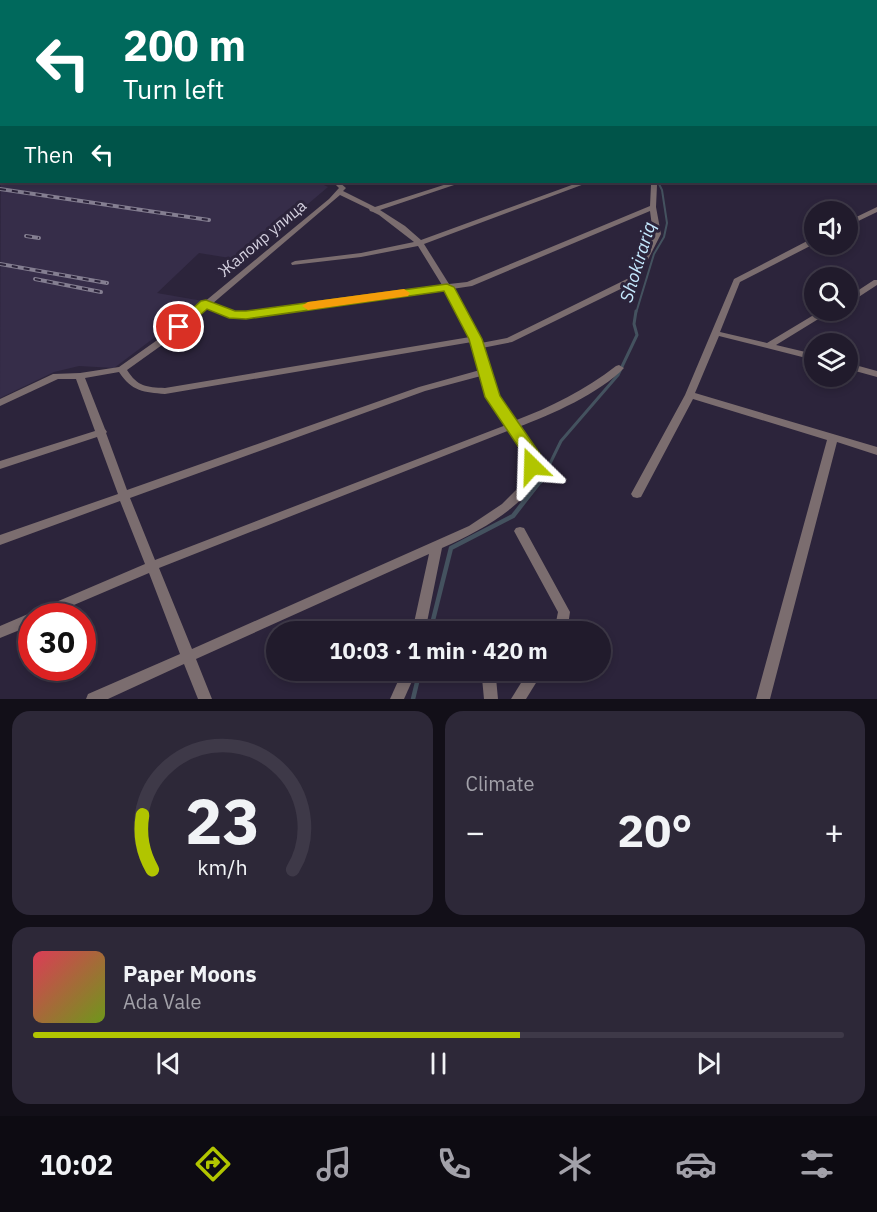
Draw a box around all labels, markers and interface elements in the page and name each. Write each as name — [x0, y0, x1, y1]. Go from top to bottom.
text: 200 m — [123, 18, 246, 73]
icon: left — [24, 24, 102, 102]
text: Turn left — [123, 71, 224, 106]
icon: left — [86, 138, 119, 171]
text: Then — [24, 140, 74, 169]
street label: Жалоир улица — [214, 195, 311, 281]
map controls — [804, 201, 858, 387]
button: sound — [804, 201, 858, 255]
water label: Shokirariq — [614, 219, 661, 305]
button: search — [804, 267, 858, 321]
pin — [153, 301, 204, 352]
icon: arrive — [162, 310, 195, 343]
button: layers — [804, 333, 858, 387]
position arrow — [500, 434, 564, 498]
speed limit sign: 30 — [18, 603, 96, 681]
text: 10:03 · 1 min · 420 m — [329, 636, 548, 665]
text: Climate — [466, 770, 534, 797]
text: 23 — [185, 780, 260, 861]
text: 20° — [617, 801, 692, 859]
text: − — [466, 810, 485, 853]
text: + — [824, 810, 844, 853]
text: km/h — [197, 853, 247, 881]
text: Paper Moons — [123, 959, 256, 988]
text: Ada Vale — [123, 988, 202, 1015]
icon: previous — [152, 1047, 185, 1080]
icon: pause — [422, 1047, 455, 1080]
icon: next — [692, 1047, 725, 1080]
icon: directions — [192, 1143, 234, 1185]
icon: music — [313, 1143, 355, 1185]
icon: phone — [433, 1143, 475, 1185]
icon: climate — [554, 1143, 596, 1185]
icon: car — [675, 1143, 717, 1185]
icon: filters — [796, 1143, 838, 1185]
text: 10:02 — [39, 1147, 113, 1182]

